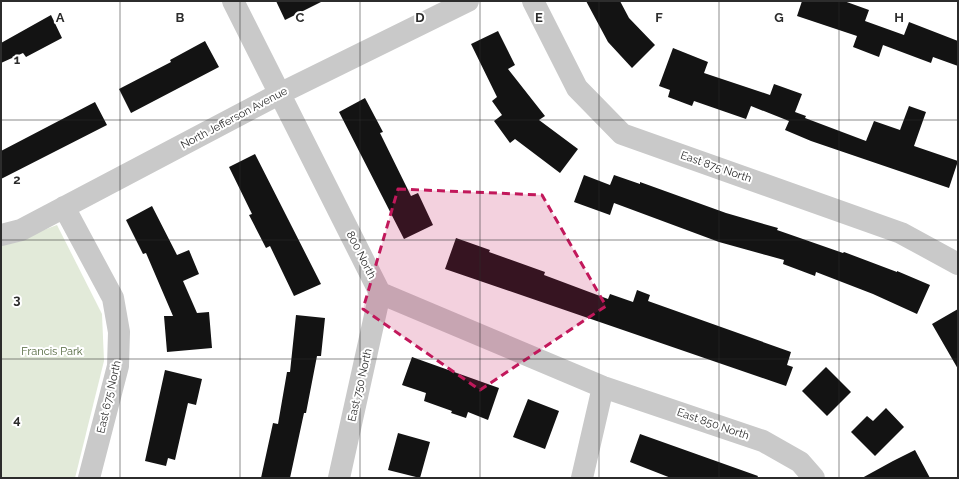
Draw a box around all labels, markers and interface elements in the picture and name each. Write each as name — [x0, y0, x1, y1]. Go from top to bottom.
text: A — [56, 10, 65, 25]
text: B — [176, 10, 185, 25]
text: C — [296, 10, 305, 25]
text: D — [415, 10, 425, 25]
text: E — [535, 10, 543, 25]
text: F — [655, 10, 663, 25]
text: G — [774, 10, 784, 25]
text: H — [894, 10, 904, 25]
text: 1 — [14, 52, 21, 67]
street label: North Jefferson Avenue — [178, 84, 290, 152]
street label: East 875 North — [679, 149, 753, 185]
text: 2 — [13, 172, 21, 187]
street label: 800 North — [343, 229, 379, 281]
text: 3 — [13, 292, 21, 307]
park label: Francis Park — [21, 345, 83, 358]
street label: East 750 North — [345, 347, 375, 423]
street label: East 675 North — [94, 359, 124, 435]
street label: East 850 North — [675, 406, 751, 442]
text: 4 — [13, 412, 21, 427]

